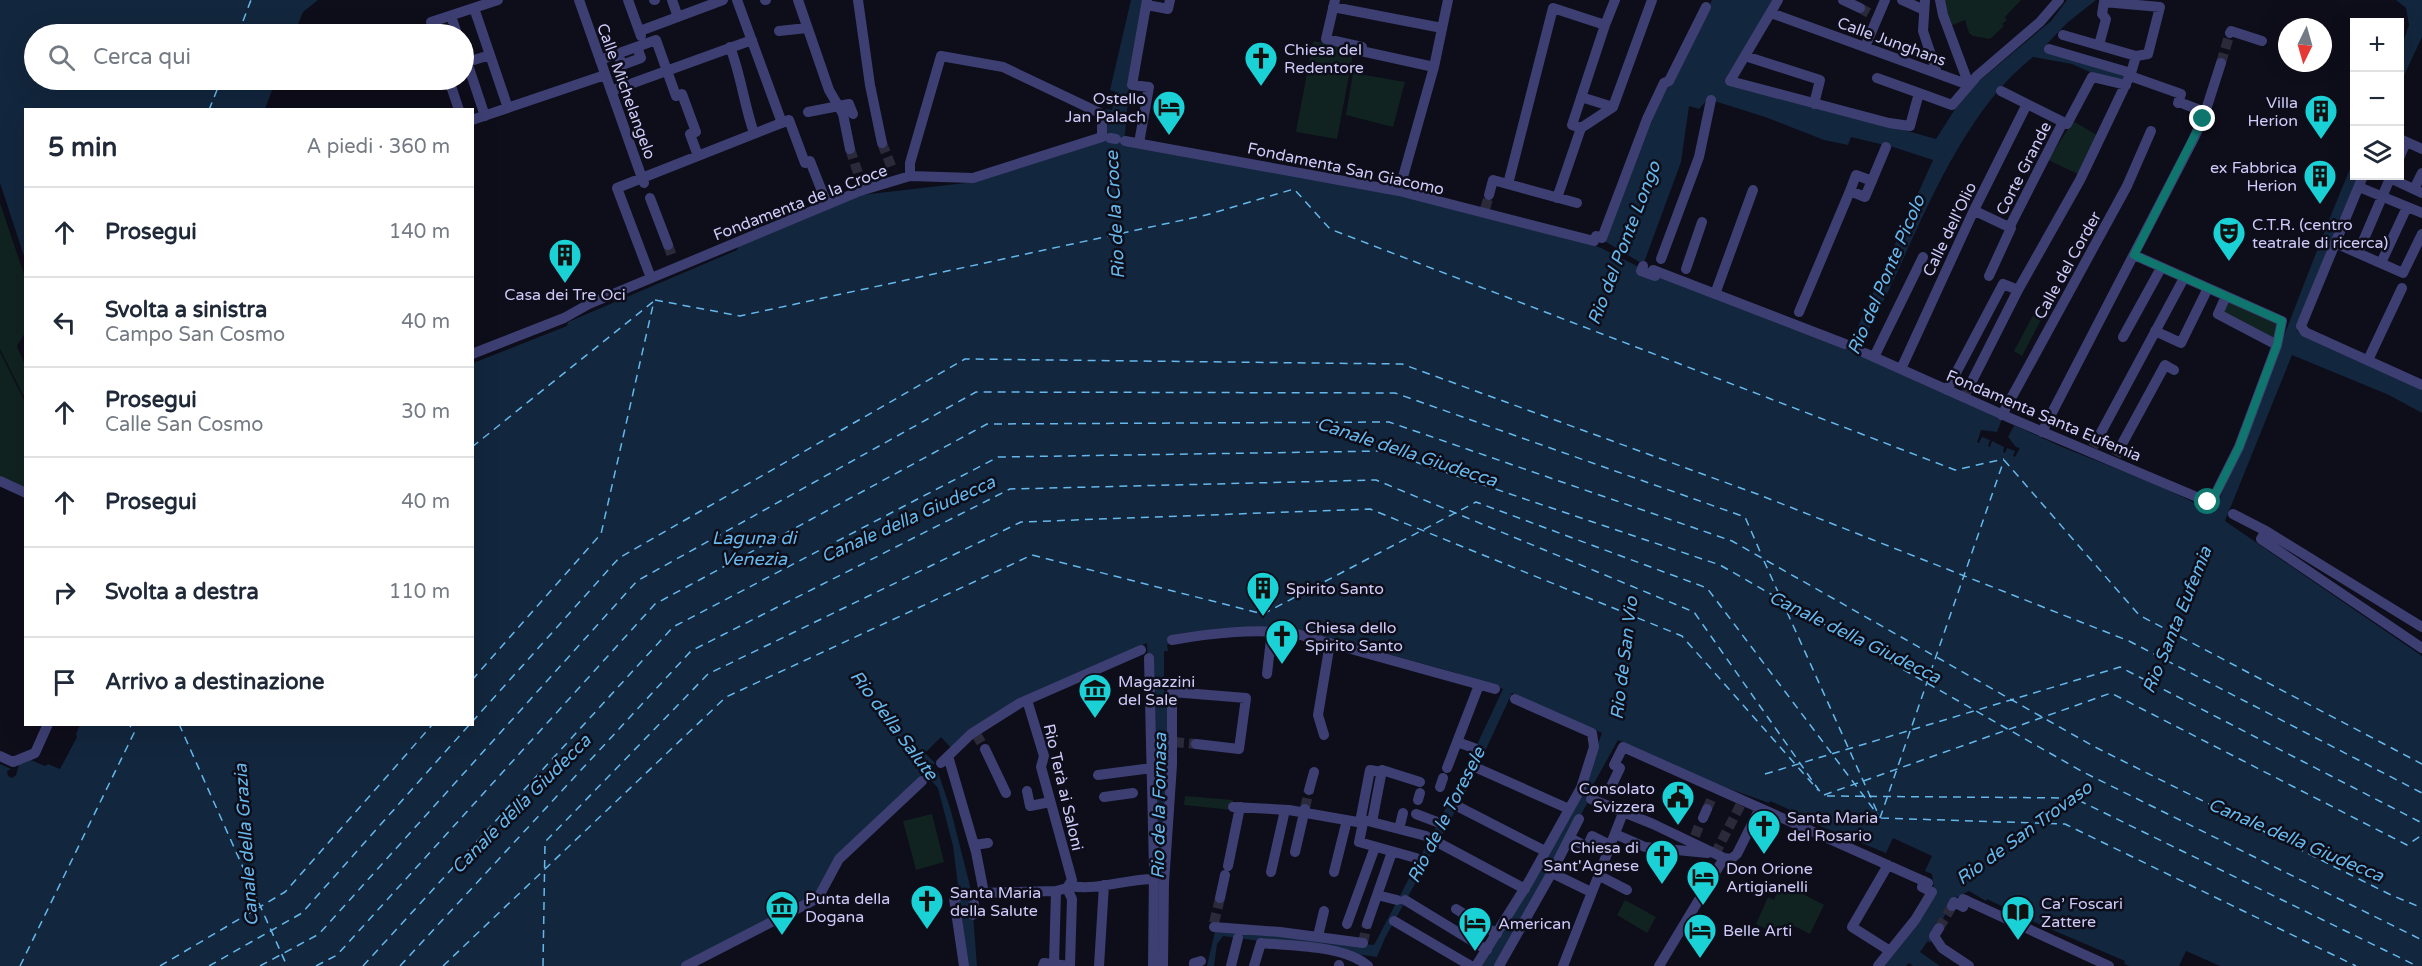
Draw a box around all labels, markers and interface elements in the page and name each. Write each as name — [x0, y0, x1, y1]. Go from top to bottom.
street label: Calle Junghans — [1834, 13, 1949, 71]
north arrow — [2278, 18, 2332, 72]
map controls — [2350, 18, 2404, 180]
button: + — [2350, 18, 2404, 72]
street label: Calle Michelangelo — [592, 20, 660, 162]
search box — [24, 24, 474, 90]
church icon: Chiesa del Redentore — [1243, 40, 1279, 87]
place label: Chiesa del Redentore — [1284, 40, 1364, 78]
icon: search — [45, 41, 78, 74]
text: Cerca qui — [93, 44, 191, 70]
button: − — [2350, 72, 2404, 126]
place label: Ostello Jan Palach — [1065, 89, 1146, 127]
hotel icon: Ostello Jan Palach — [1151, 89, 1187, 136]
place label: Villa Herion — [2248, 93, 2298, 131]
building icon: Villa Herion — [2303, 93, 2339, 140]
route end — [2189, 105, 2215, 131]
street label: Corte Grande — [1992, 118, 2056, 218]
button: layers — [2350, 126, 2404, 180]
text: 5 min — [48, 132, 117, 163]
text: A piedi · 360 m — [307, 135, 450, 159]
street label: Fondamenta San Giacomo — [1246, 138, 1446, 200]
water label: Rio de la Croce — [1101, 150, 1129, 280]
water label: Rio del Ponte Longo — [1583, 157, 1666, 328]
place label: ex Fabbrica Herion — [2210, 158, 2297, 196]
building icon: ex Fabbrica Herion — [2302, 158, 2338, 205]
street label: Fondamenta de la Croce — [711, 160, 890, 245]
street label: Calle dell'Olio — [1918, 179, 1981, 280]
water label: Rio del Ponte Picolo — [1842, 191, 1930, 358]
street label: Calle del Corder — [2030, 207, 2106, 323]
theatre icon: C.T.R. (centro teatrale di ricerca) — [2211, 215, 2247, 262]
place label: C.T.R. (centro teatrale di ricerca) — [2252, 215, 2388, 253]
icon: ahead — [48, 216, 81, 249]
text: Prosegui — [105, 219, 197, 245]
text: 140 m — [389, 220, 450, 244]
building icon: Casa dei Tre Oci — [547, 237, 583, 284]
place label: Casa dei Tre Oci — [504, 285, 626, 305]
text: Svolta a sinistra — [105, 297, 267, 323]
icon: left — [48, 306, 81, 339]
text: 40 m — [401, 310, 450, 334]
text: Campo San Cosmo — [105, 323, 285, 347]
street label: Fondamenta Santa Eufemia — [1943, 366, 2144, 466]
text: Prosegui — [105, 387, 197, 413]
icon: ahead — [48, 396, 81, 429]
text: 30 m — [401, 400, 450, 424]
water label: Canale della Giudecca — [1314, 412, 1501, 492]
text: Calle San Cosmo — [105, 413, 263, 437]
water label: Canale della Giudecca — [818, 470, 999, 567]
icon: ahead — [48, 486, 81, 519]
route start — [2194, 488, 2220, 514]
text: Prosegui — [105, 489, 197, 515]
text: 40 m — [401, 490, 450, 514]
water label: Laguna di Venezia — [712, 527, 799, 570]
water label: Rio Santa Eufemia — [2138, 543, 2217, 697]
building icon: Spirito Santo — [1245, 570, 1281, 617]
icon: right — [48, 576, 81, 609]
text: Svolta a destra — [105, 579, 259, 605]
place label: Spirito Santo — [1286, 579, 1384, 599]
text: 110 m — [389, 580, 450, 604]
water label: Canale della Giudecca — [1766, 586, 1945, 689]
water label: Rio de San Vio — [1606, 594, 1643, 721]
church icon: Chiesa dello Spirito Santo — [1264, 618, 1300, 665]
place label: Chiesa dello Spirito Santo — [1305, 618, 1403, 656]
icon: arrive — [48, 666, 81, 699]
water label: Rio della Salute — [846, 666, 943, 785]
text: Arrivo a destinazione — [105, 669, 324, 695]
museum icon: Magazzini del Sale — [1077, 672, 1113, 719]
place label: Magazzini del Sale — [1118, 672, 1195, 710]
street label: Rio Terà ai Saloni — [1039, 722, 1087, 853]
water label: Canale della Giudecca — [447, 729, 596, 878]
water label: Rio de la Fornasa — [1147, 732, 1171, 879]
water label: Rio de le Toresele — [1402, 743, 1490, 887]
water label: Canale della Grazia — [229, 762, 263, 927]
water label: Rio de San Trovaso — [1952, 776, 2097, 890]
place label: Consolato Svizzera — [1579, 779, 1655, 817]
public building icon: Consolato Svizzera — [1660, 779, 1696, 826]
water label: Canale della Giudecca — [2205, 793, 2388, 887]
church icon: Santa Maria del Rosario — [1746, 808, 1782, 855]
place label: Santa Maria del Rosario — [1787, 808, 1878, 846]
place label: Chiesa di Sant'Agnese — [1544, 838, 1639, 876]
church icon: Chiesa di Sant'Agnese — [1644, 838, 1680, 885]
hotel icon: Don Orione Artigianelli — [1685, 859, 1721, 906]
place label: Don Orione Artigianelli — [1726, 859, 1813, 897]
church icon: Santa Maria della Salute — [909, 883, 945, 930]
place label: Santa Maria della Salute — [950, 883, 1041, 921]
museum icon: Punta della Dogana — [764, 889, 800, 936]
place label: Punta della Dogana — [805, 889, 890, 927]
library icon: Ca’ Foscari Zattere — [2000, 894, 2036, 941]
place label: Ca’ Foscari Zattere — [2041, 894, 2123, 932]
hotel icon: American — [1457, 905, 1493, 952]
hotel icon: Belle Arti — [1682, 912, 1718, 959]
place label: American — [1498, 914, 1571, 934]
place label: Belle Arti — [1723, 921, 1792, 941]

